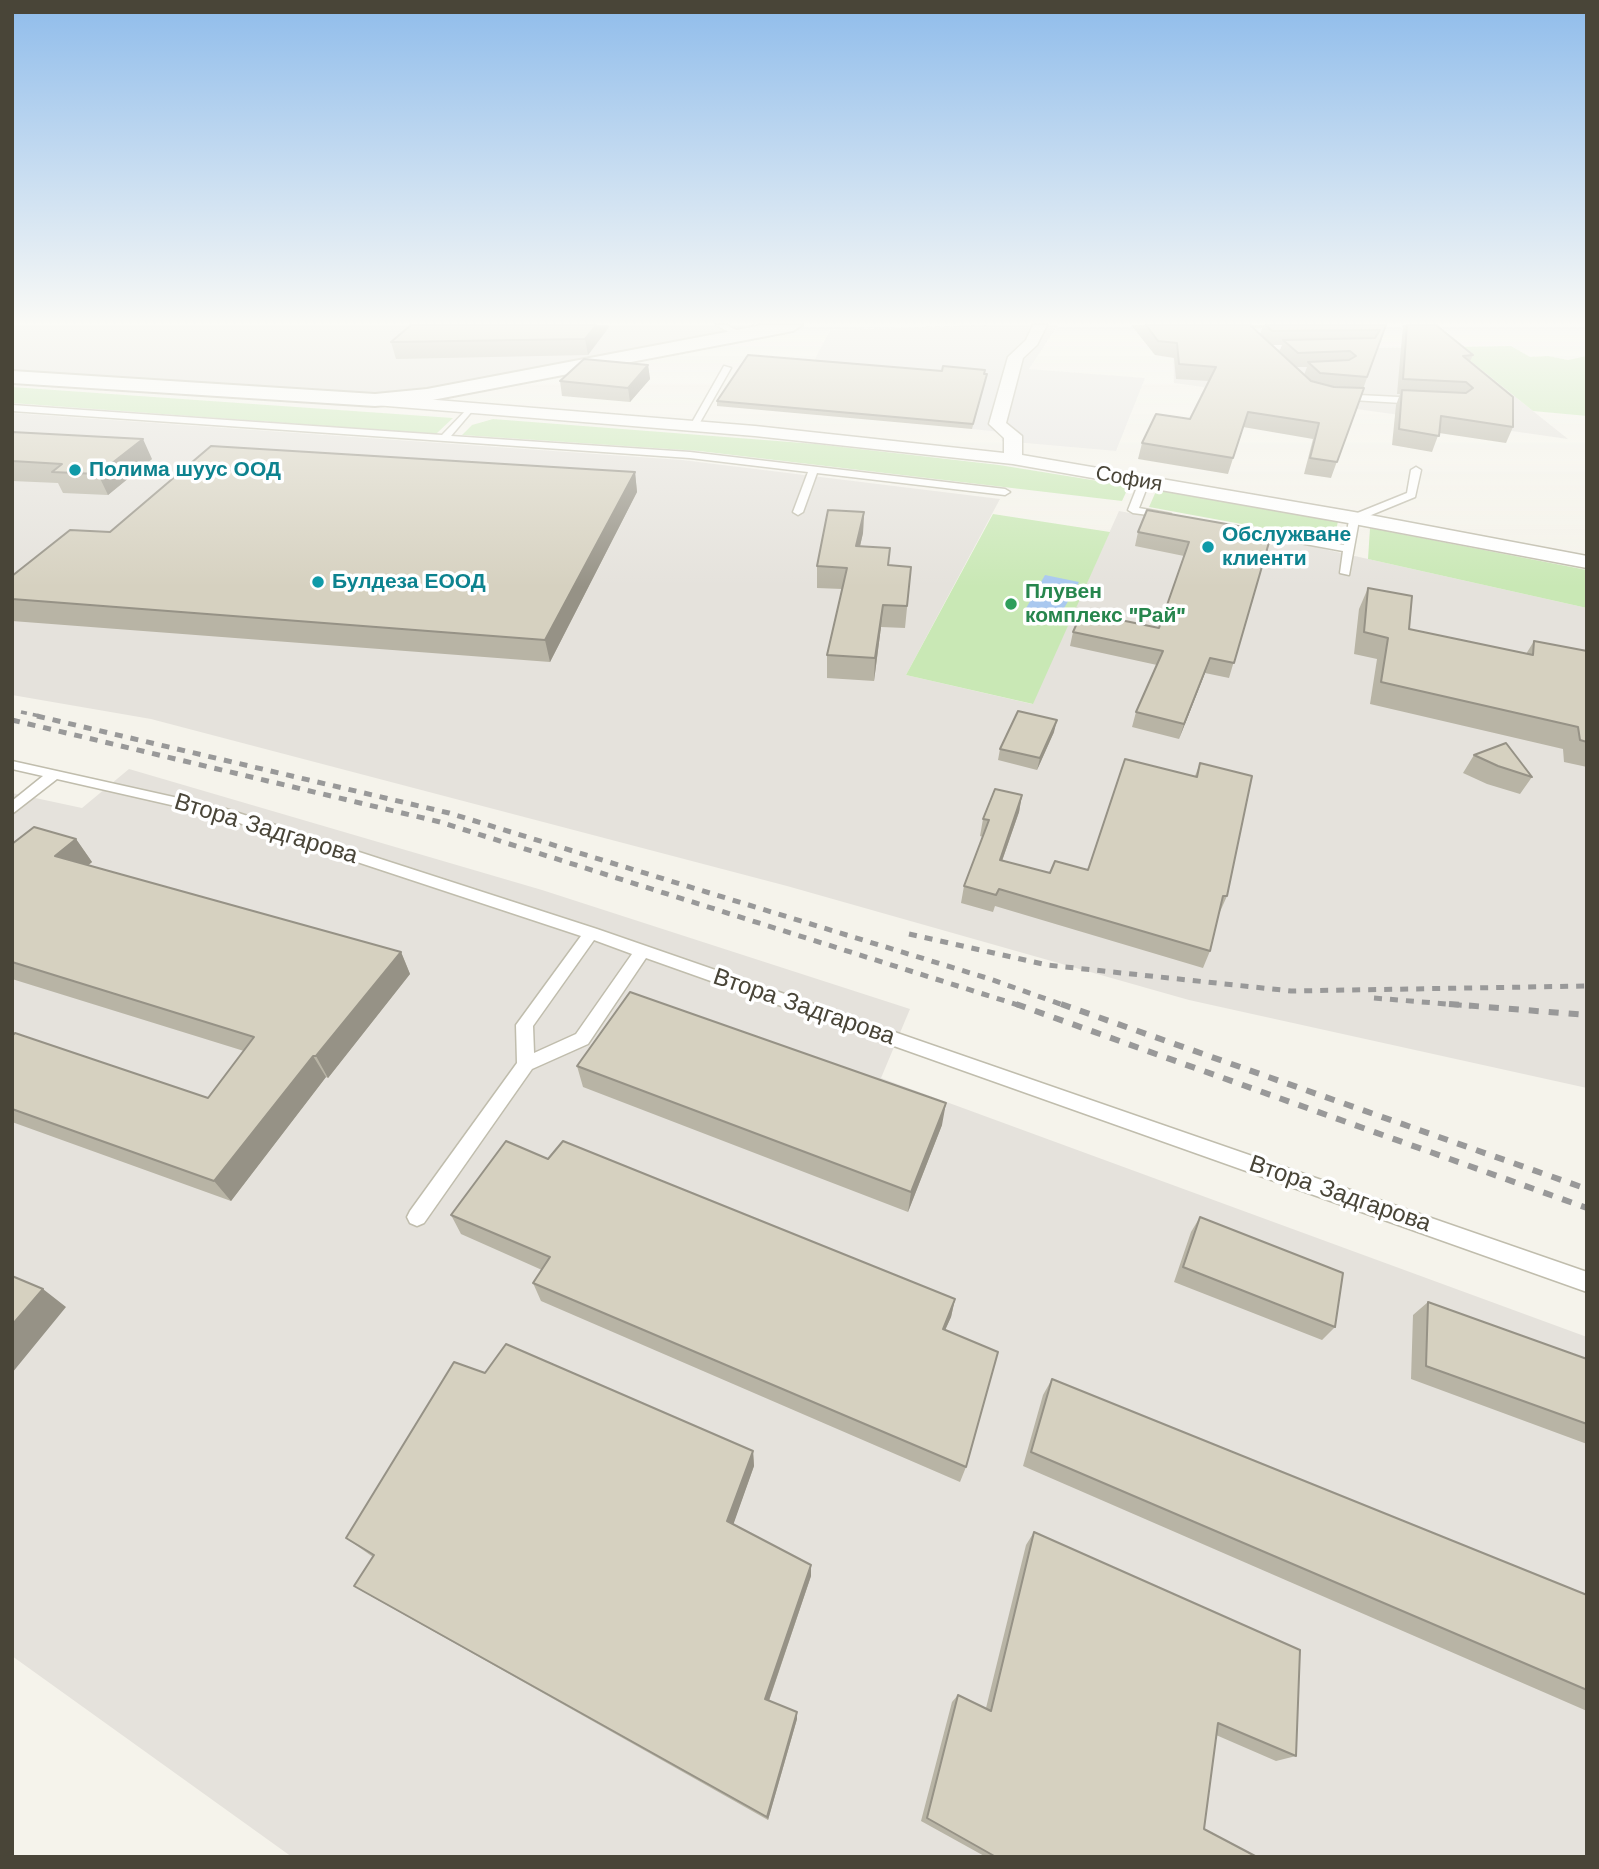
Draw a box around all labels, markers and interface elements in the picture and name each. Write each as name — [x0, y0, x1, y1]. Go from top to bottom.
place label: Полима шуус ООД — [89, 457, 281, 483]
street label: София — [1094, 461, 1164, 497]
marker: Полима шуус ООД — [67, 462, 83, 478]
place label: Обслужване клиенти — [1222, 522, 1351, 572]
marker: Обслужване клиенти — [1200, 539, 1216, 555]
place label: Булдеза ЕООД — [332, 569, 486, 595]
marker: Булдеза ЕООД — [310, 574, 326, 590]
place label: Плувен комплекс "Рай" — [1025, 579, 1186, 629]
marker: Плувен комплекс "Рай" — [1003, 596, 1019, 612]
street label: Втора Задгарова — [171, 787, 361, 871]
street label: Втора Задгарова — [709, 962, 899, 1052]
street label: Втора Задгарова — [1245, 1149, 1435, 1239]

